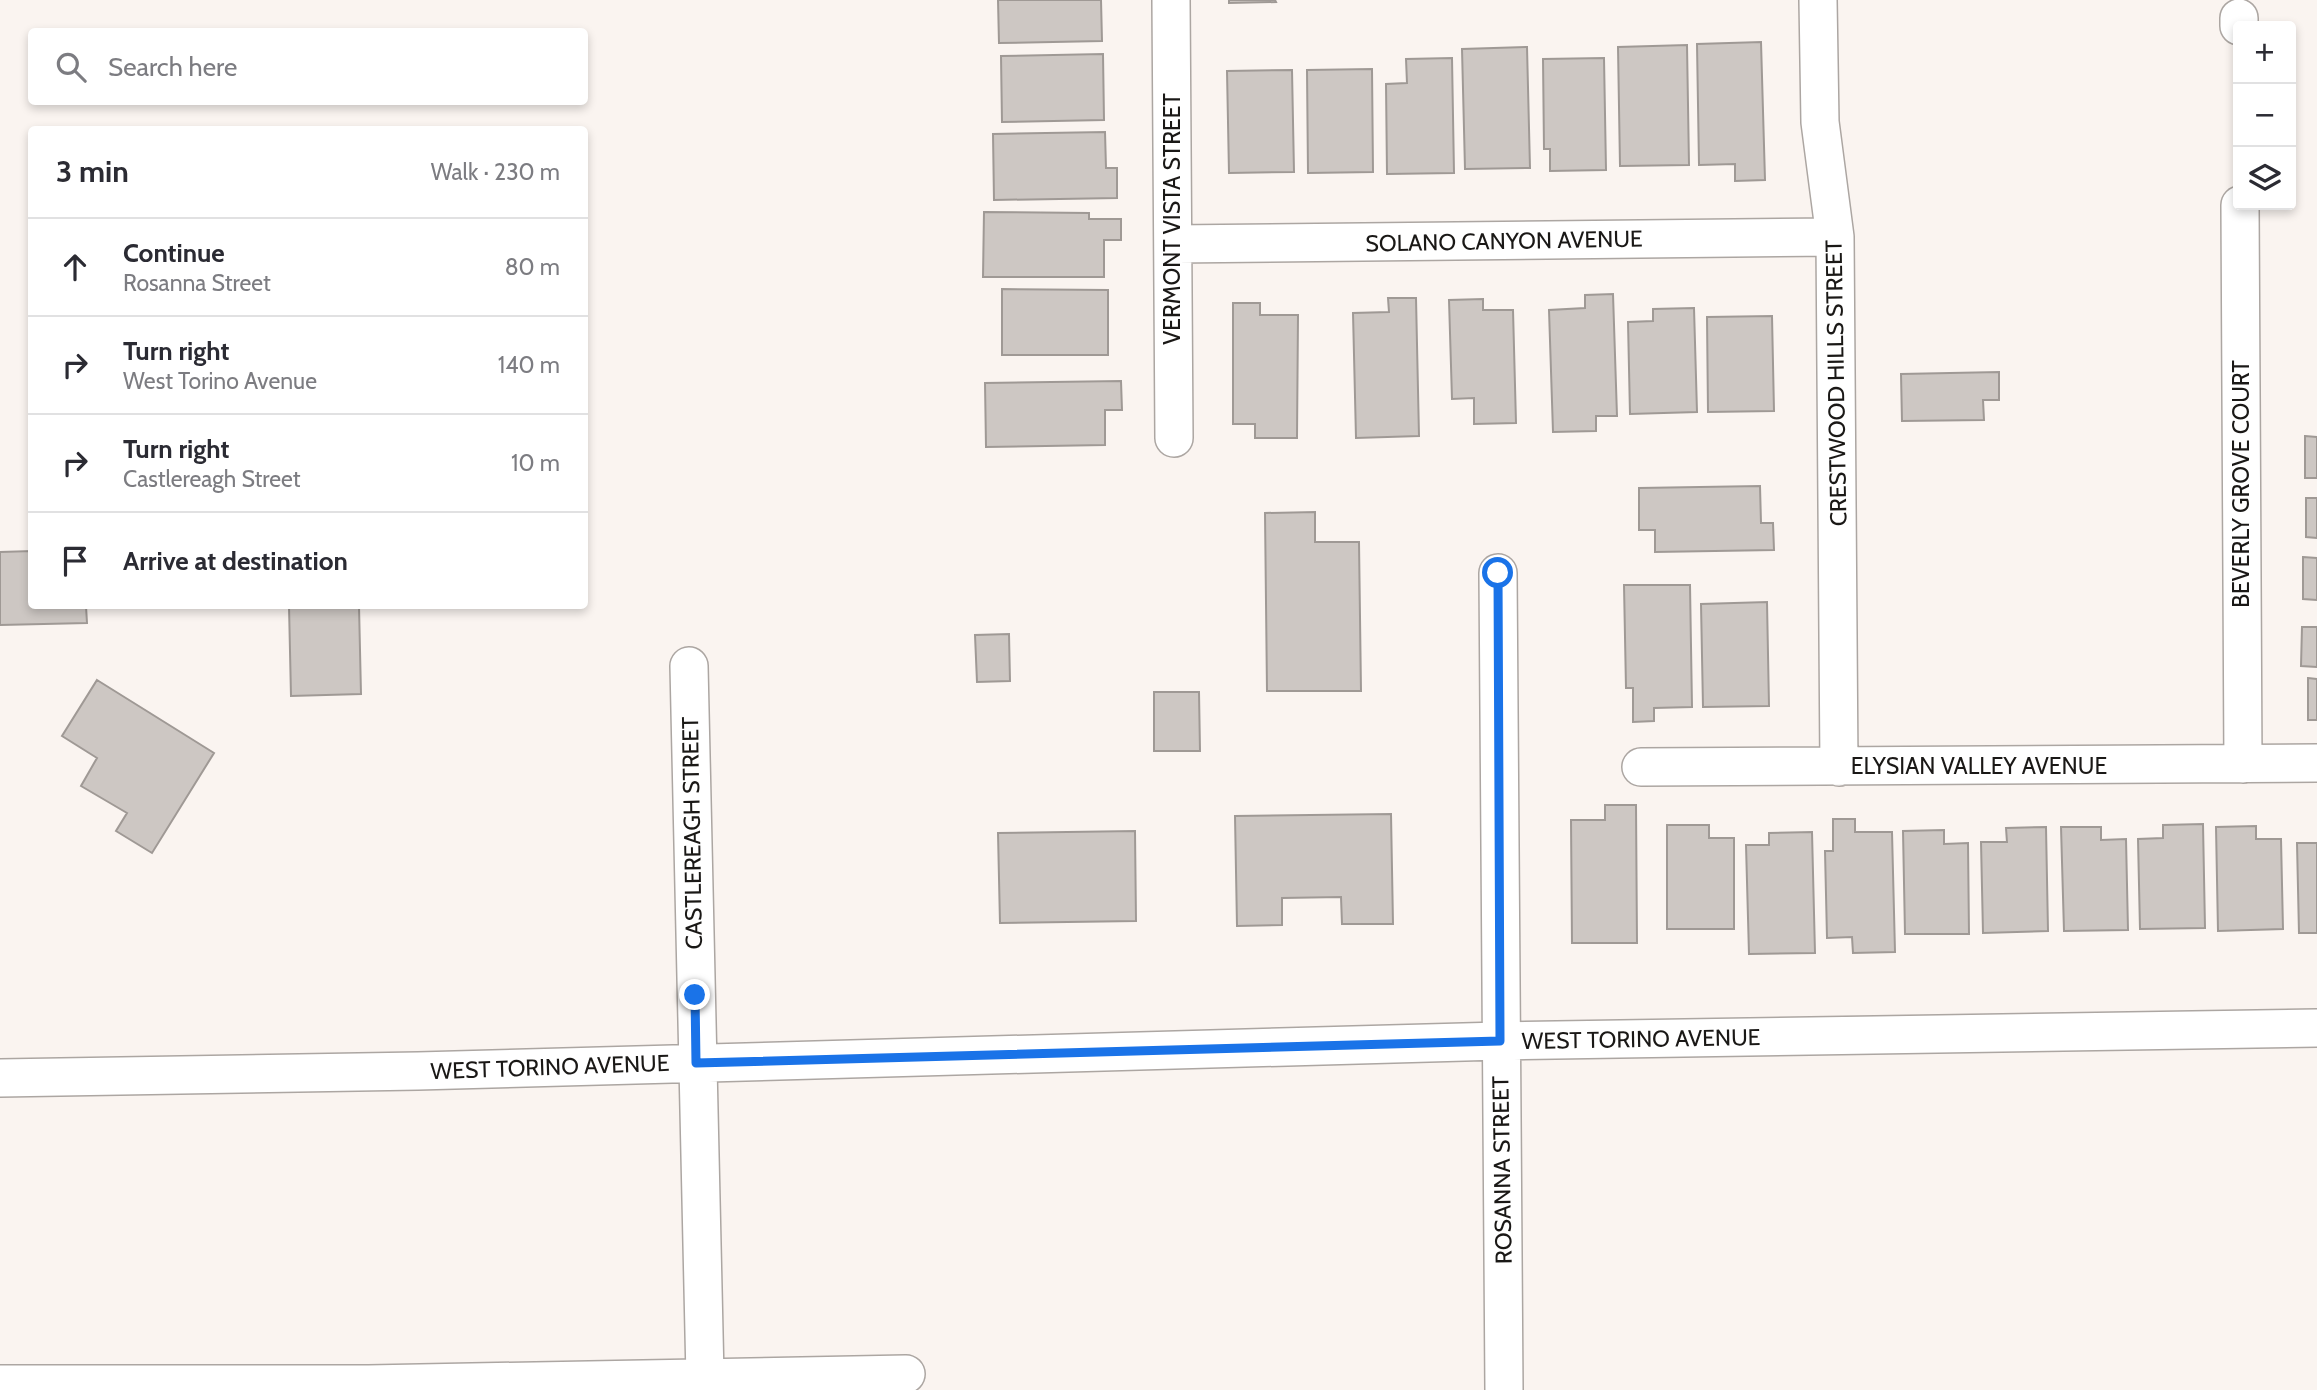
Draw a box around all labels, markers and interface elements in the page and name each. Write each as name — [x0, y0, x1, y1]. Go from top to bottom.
map controls — [2233, 21, 2296, 210]
button: + — [2233, 21, 2296, 84]
search box — [28, 28, 588, 105]
icon: search — [52, 48, 90, 86]
text: Search here — [108, 51, 237, 83]
button: − — [2233, 84, 2296, 147]
street label: VERMONT VISTA STREET — [1158, 93, 1186, 345]
button: layers — [2233, 147, 2296, 210]
text: 3 min — [56, 153, 129, 190]
text: Walk · 230 m — [431, 158, 560, 186]
street label: SOLANO CANYON AVENUE — [1365, 225, 1643, 257]
text: Continue — [123, 237, 225, 269]
street label: CRESTWOOD HILLS STREET — [1820, 240, 1852, 526]
icon: ahead — [56, 248, 94, 286]
text: 80 m — [505, 253, 560, 281]
text: Rosanna Street — [123, 269, 271, 297]
text: Turn right — [123, 335, 229, 367]
icon: right — [56, 346, 94, 384]
text: 140 m — [498, 351, 560, 379]
street label: BEVERLY GROVE COURT — [2227, 360, 2255, 608]
text: West Torino Avenue — [123, 367, 317, 395]
text: Turn right — [123, 433, 229, 465]
icon: right — [56, 444, 94, 482]
text: 10 m — [511, 449, 560, 477]
text: Castlereagh Street — [123, 465, 301, 493]
icon: arrive — [56, 542, 94, 580]
text: Arrive at destination — [123, 545, 348, 577]
route start — [1482, 557, 1513, 588]
street label: CASTLEREAGH STREET — [676, 716, 708, 950]
street label: ELYSIAN VALLEY AVENUE — [1851, 752, 2107, 780]
route end — [679, 979, 710, 1010]
street label: WEST TORINO AVENUE — [1521, 1023, 1761, 1055]
street label: WEST TORINO AVENUE — [430, 1049, 670, 1085]
street label: ROSANNA STREET — [1486, 1076, 1518, 1264]

